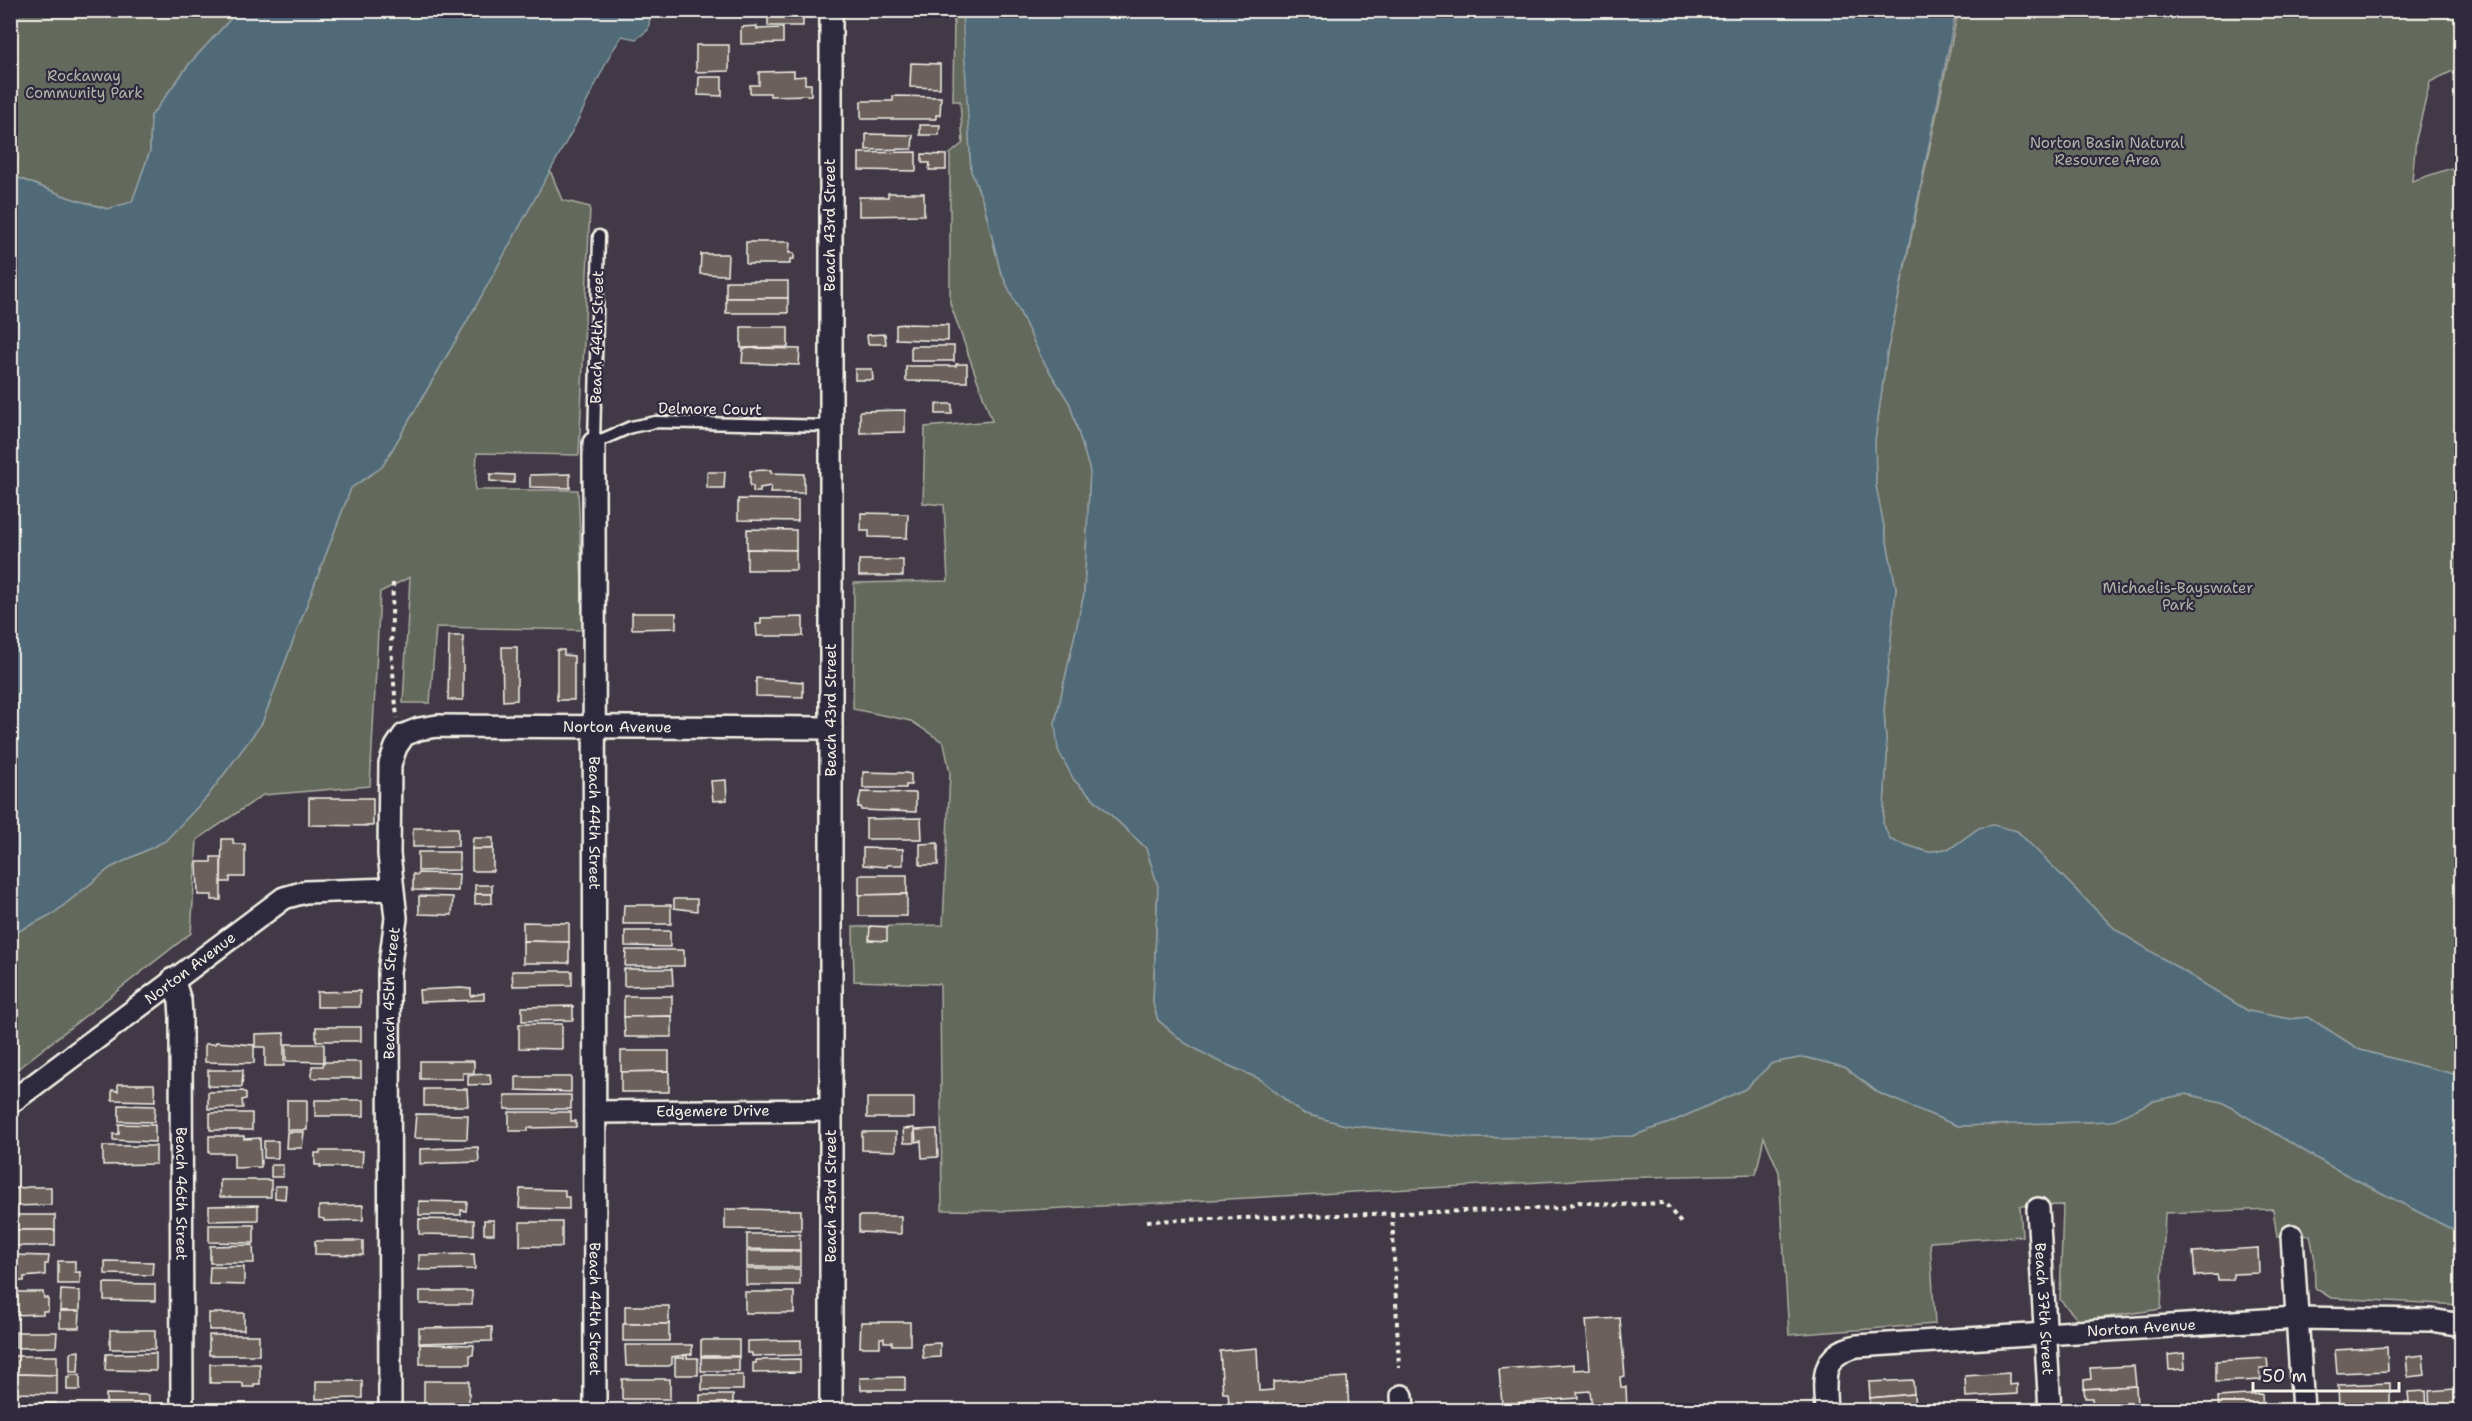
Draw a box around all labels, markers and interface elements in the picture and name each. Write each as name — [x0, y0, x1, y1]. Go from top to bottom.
park label: Rockaway Community Park — [25, 66, 143, 103]
park label: Norton Basin Natural Resource Area — [2030, 133, 2185, 170]
street label: Beach 43rd Street — [820, 159, 840, 291]
street label: Beach 44th Street — [586, 270, 608, 404]
street label: Delmore Court — [658, 398, 762, 420]
park label: Michaelis-Bayswater Park — [2103, 578, 2253, 615]
street label: Beach 43rd Street — [821, 644, 841, 776]
street label: Norton Avenue — [563, 717, 672, 737]
street label: Beach 44th Street — [584, 756, 604, 890]
street label: Beach 45th Street — [379, 926, 405, 1059]
street label: Norton Avenue — [140, 927, 240, 1009]
street label: Edgemere Drive — [656, 1101, 770, 1121]
street label: Beach 46th Street — [171, 1127, 192, 1261]
street label: Beach 43rd Street — [821, 1130, 841, 1262]
street label: Beach 44th Street — [585, 1242, 605, 1376]
street label: Beach 37th Street — [2030, 1242, 2058, 1376]
street label: Norton Avenue — [2086, 1314, 2197, 1341]
scale bar — [2253, 1355, 2398, 1393]
text: 50 m — [2262, 1364, 2307, 1388]

